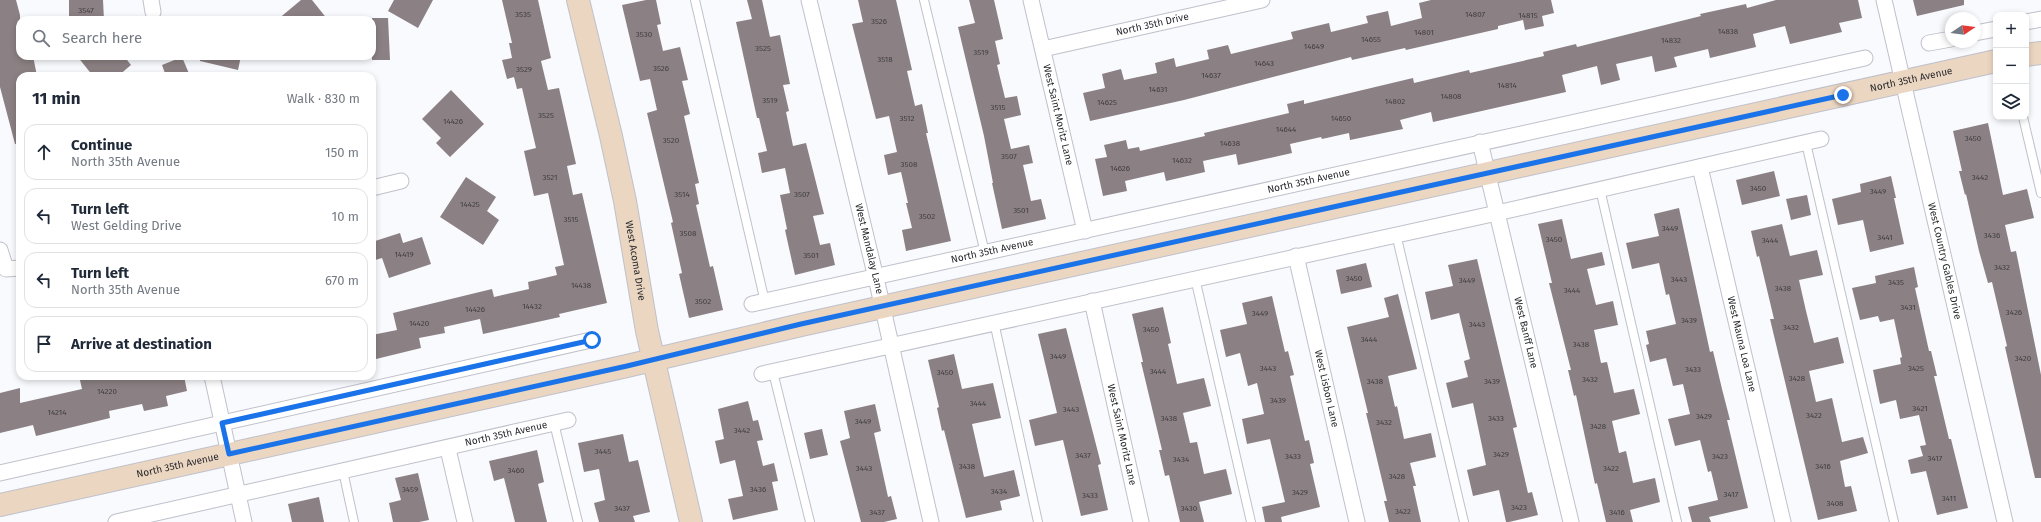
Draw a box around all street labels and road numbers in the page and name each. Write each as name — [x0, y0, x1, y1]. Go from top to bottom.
street label: North 35th Drive — [1115, 11, 1190, 39]
street label: West Saint Moritz Lane — [1040, 63, 1075, 166]
street label: North 35th Avenue — [1869, 65, 1954, 95]
street label: North 35th Avenue — [1266, 166, 1351, 196]
street label: West Country Gables Drive — [1925, 202, 1964, 321]
street label: West Mandalay Lane — [852, 203, 885, 295]
street label: West Acoma Drive — [622, 220, 648, 302]
street label: North 35th Avenue — [950, 236, 1035, 266]
street label: West Mauna Loa Lane — [1724, 295, 1758, 393]
street label: West Banff Lane — [1511, 296, 1540, 370]
street label: West Lisbon Lane — [1312, 349, 1341, 428]
street label: West Saint Moritz Lane — [1105, 383, 1139, 486]
street label: North 35th Avenue — [464, 419, 549, 449]
street label: North 35th Avenue — [135, 451, 220, 481]

